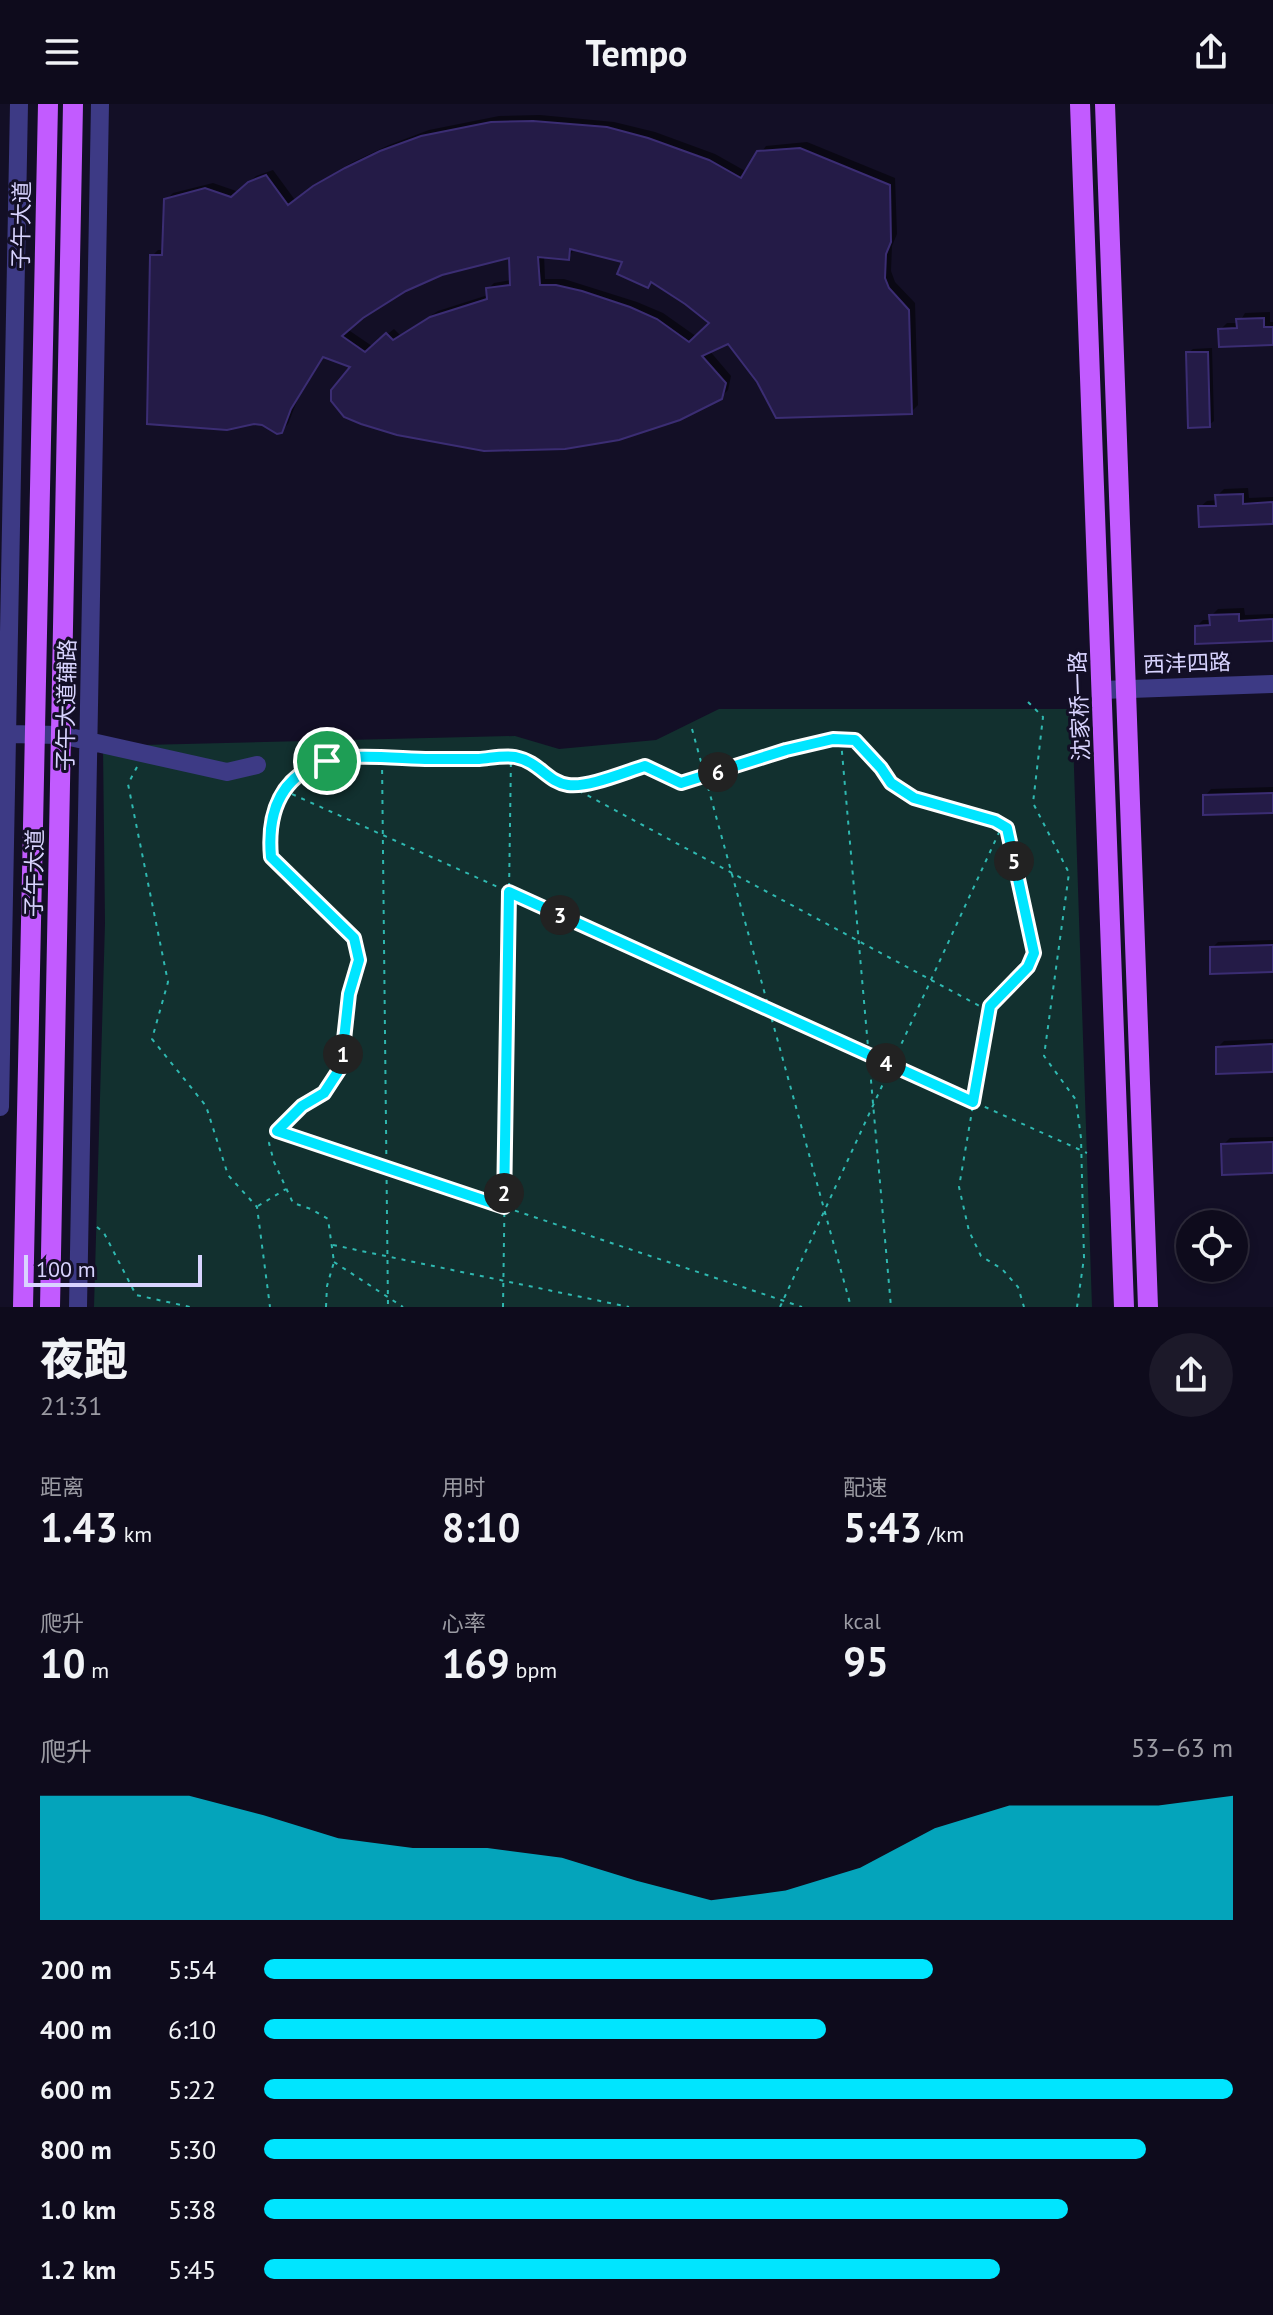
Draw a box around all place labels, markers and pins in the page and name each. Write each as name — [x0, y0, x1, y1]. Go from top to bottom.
pin — [293, 727, 361, 795]
pin: 6 — [698, 752, 738, 792]
pin: 5 — [994, 841, 1034, 881]
pin: 3 — [540, 895, 580, 935]
pin: 1 — [323, 1034, 363, 1074]
pin: 4 — [866, 1043, 906, 1083]
pin: 2 — [484, 1173, 524, 1213]

